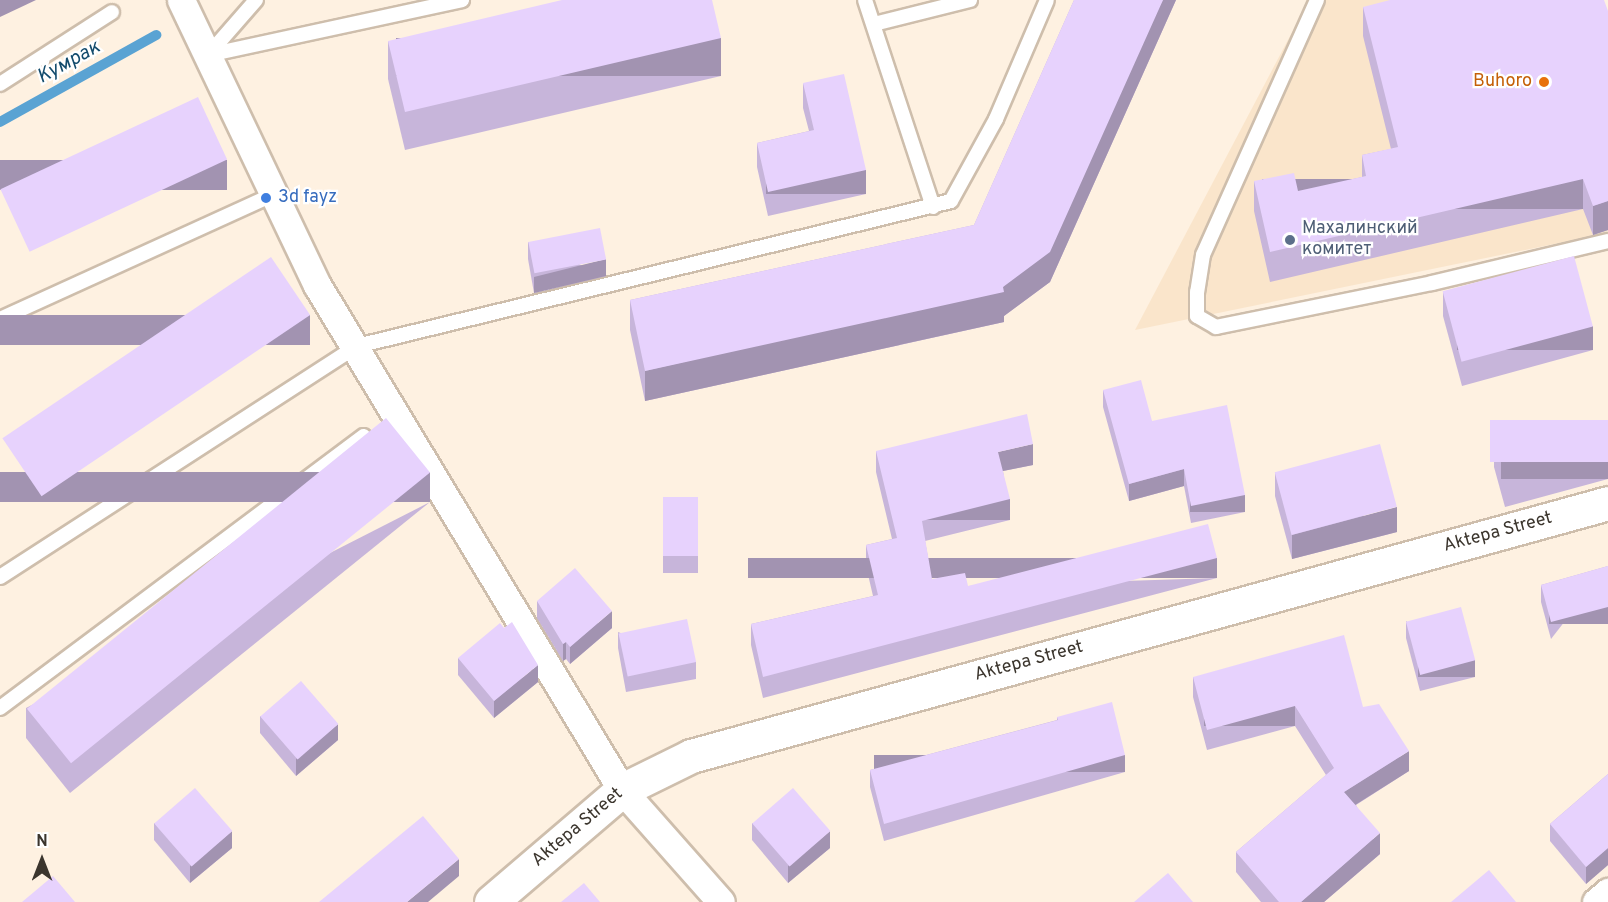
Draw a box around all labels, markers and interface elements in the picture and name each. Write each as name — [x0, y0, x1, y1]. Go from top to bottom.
water label: Кумрак — [33, 36, 105, 90]
place label: Buhoro — [1473, 71, 1532, 93]
marker: Buhoro — [1537, 75, 1551, 89]
place label: 3d fayz — [278, 187, 337, 209]
marker: 3d fayz — [259, 191, 273, 205]
place label: Махалинский комитет — [1302, 219, 1418, 262]
marker: Махалинский комитет — [1283, 233, 1297, 247]
street label: Aktepa Street — [1441, 508, 1555, 558]
street label: Aktepa Street — [972, 637, 1086, 687]
street label: Aktepa Street — [528, 784, 628, 872]
north arrow — [12, 830, 72, 890]
text: N — [36, 832, 48, 852]

